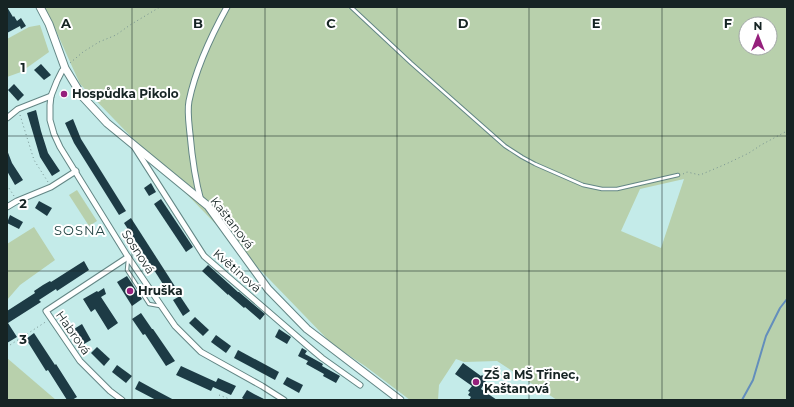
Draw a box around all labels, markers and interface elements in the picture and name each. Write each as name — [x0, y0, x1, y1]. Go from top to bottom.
text: A — [60, 15, 72, 31]
text: B — [193, 15, 203, 31]
text: C — [326, 15, 336, 31]
text: D — [458, 15, 469, 31]
text: E — [592, 15, 601, 31]
text: F — [724, 15, 732, 31]
north arrow — [738, 16, 778, 56]
text: N — [754, 19, 762, 33]
text: 1 — [20, 59, 26, 75]
place label: Hospůdka Pikolo — [72, 86, 179, 101]
marker: Hospůdka Pikolo — [59, 89, 69, 99]
street label: Kaštanová — [207, 194, 257, 252]
text: 2 — [19, 195, 27, 211]
district label: SOSNA — [54, 222, 106, 238]
street label: Sosnová — [119, 227, 158, 277]
street label: Květinová — [210, 246, 264, 295]
place label: Hruška — [138, 283, 183, 298]
marker: Hruška — [125, 286, 135, 296]
street label: Habrová — [53, 308, 94, 358]
text: 3 — [18, 331, 27, 347]
place label: ZŠ a MŠ Třinec, Kaštanová — [484, 367, 579, 396]
marker: ZŠ a MŠ Třinec, Kaštanová — [471, 377, 481, 387]

